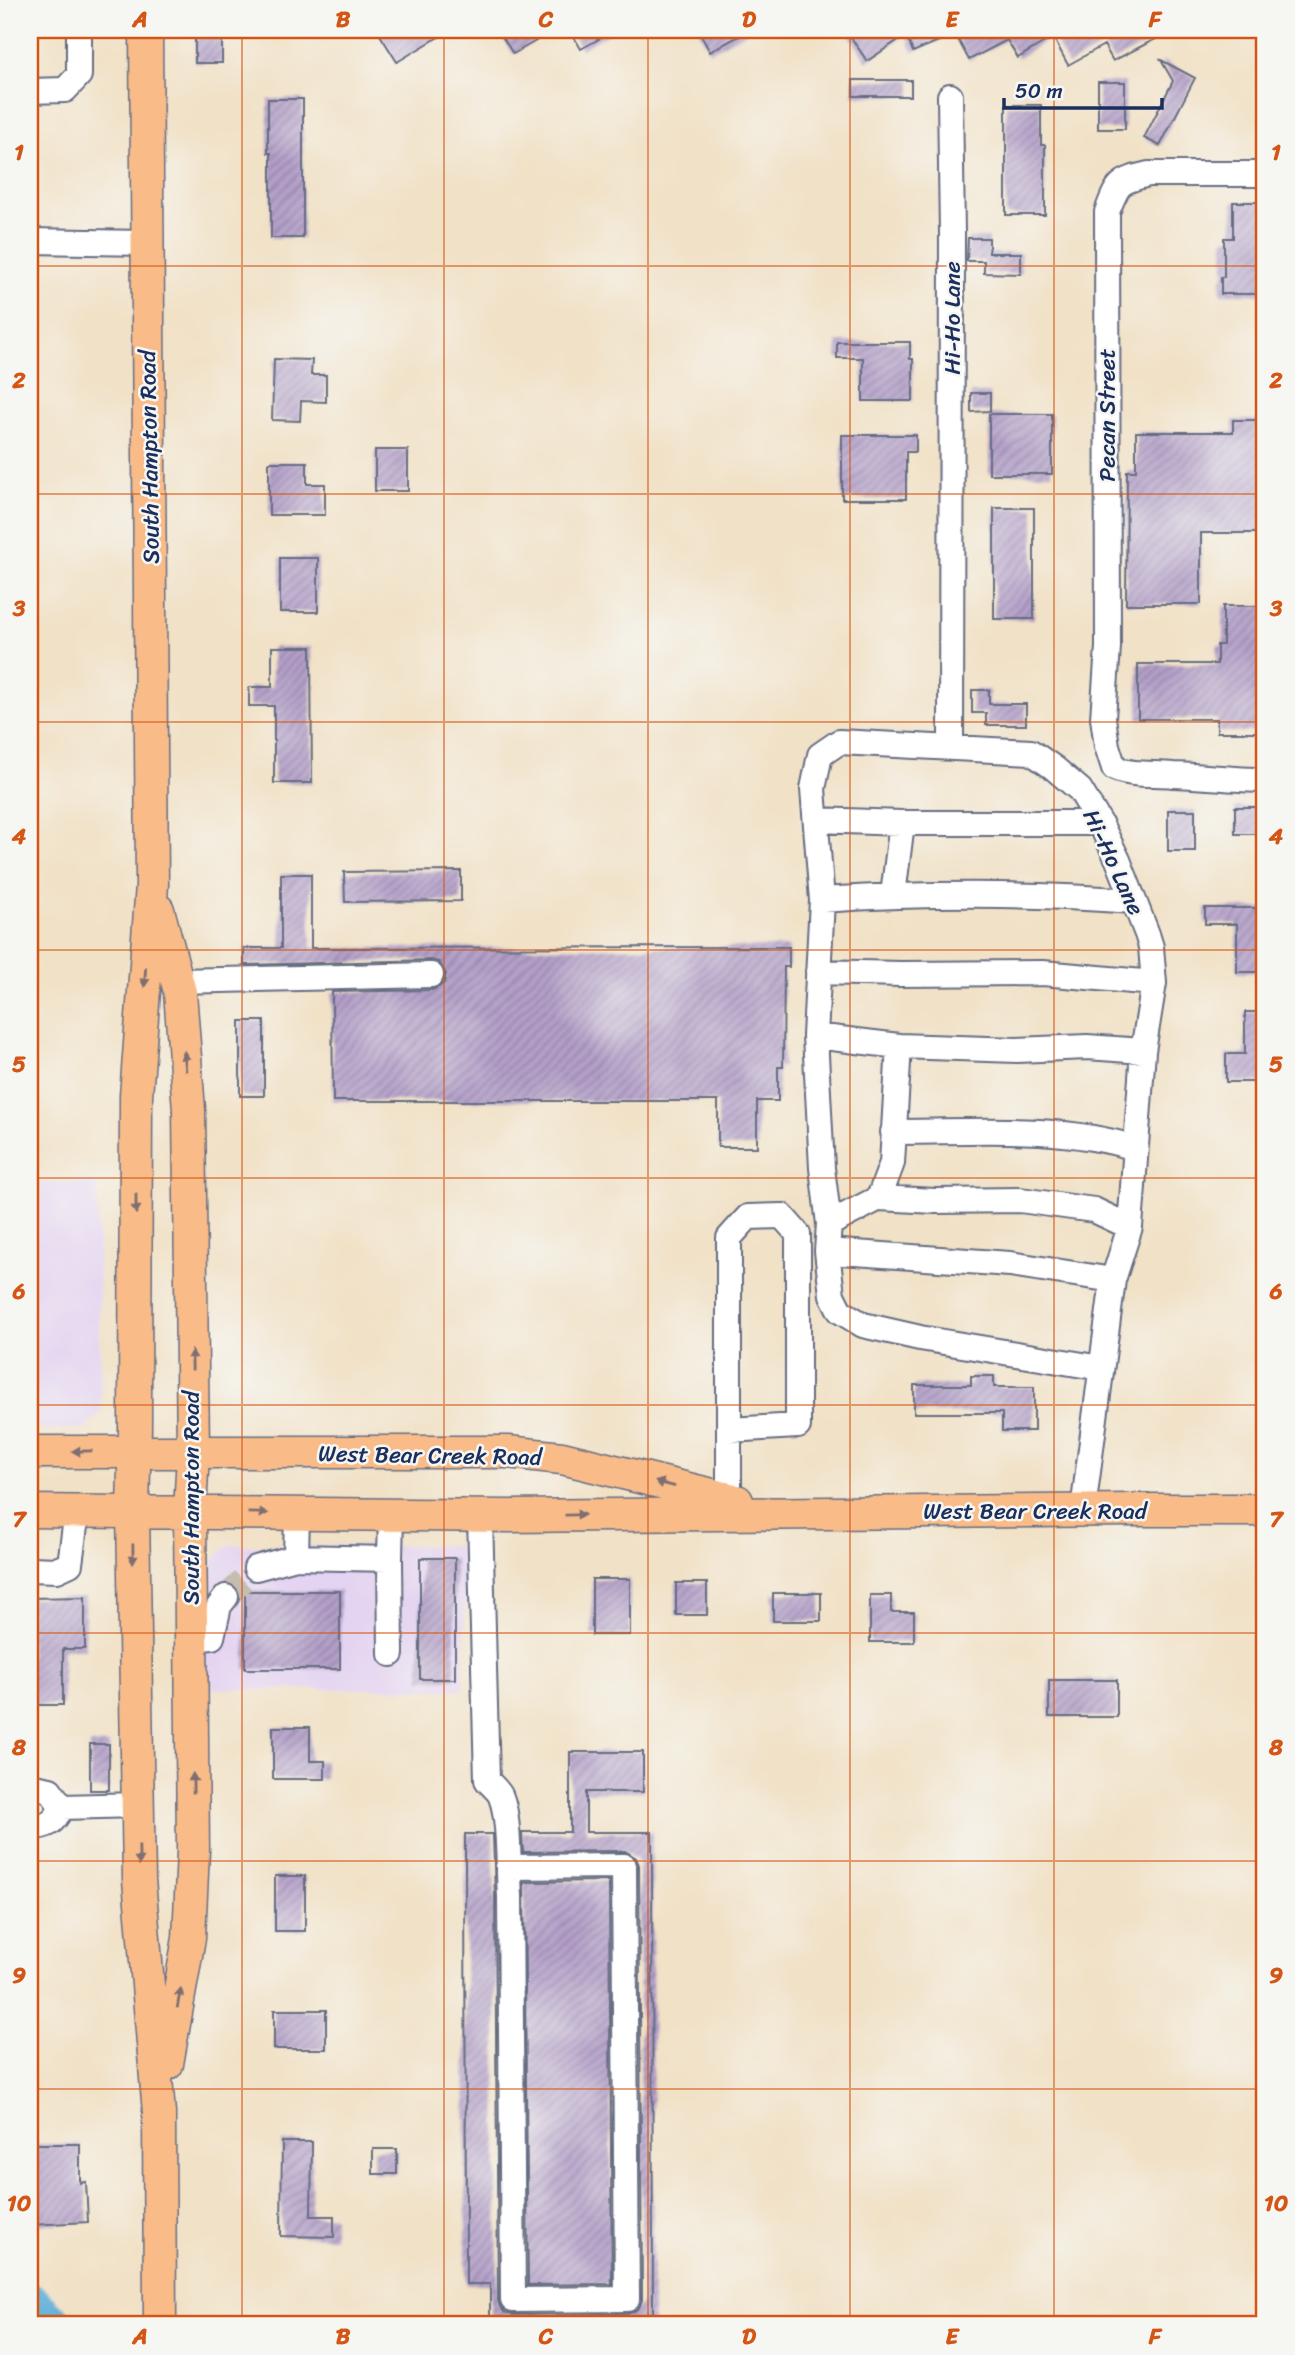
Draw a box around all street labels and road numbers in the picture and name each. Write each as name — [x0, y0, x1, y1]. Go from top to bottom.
street label: Hi-Ho Lane — [932, 261, 973, 375]
street label: South Hampton Road — [127, 348, 172, 564]
street label: Pecan Street — [1087, 348, 1128, 482]
street label: Hi-Ho Lane — [1071, 802, 1156, 923]
street label: South Hampton Road — [171, 1389, 212, 1605]
street label: West Bear Creek Road — [318, 1433, 544, 1478]
street label: West Bear Creek Road — [923, 1491, 1149, 1532]

